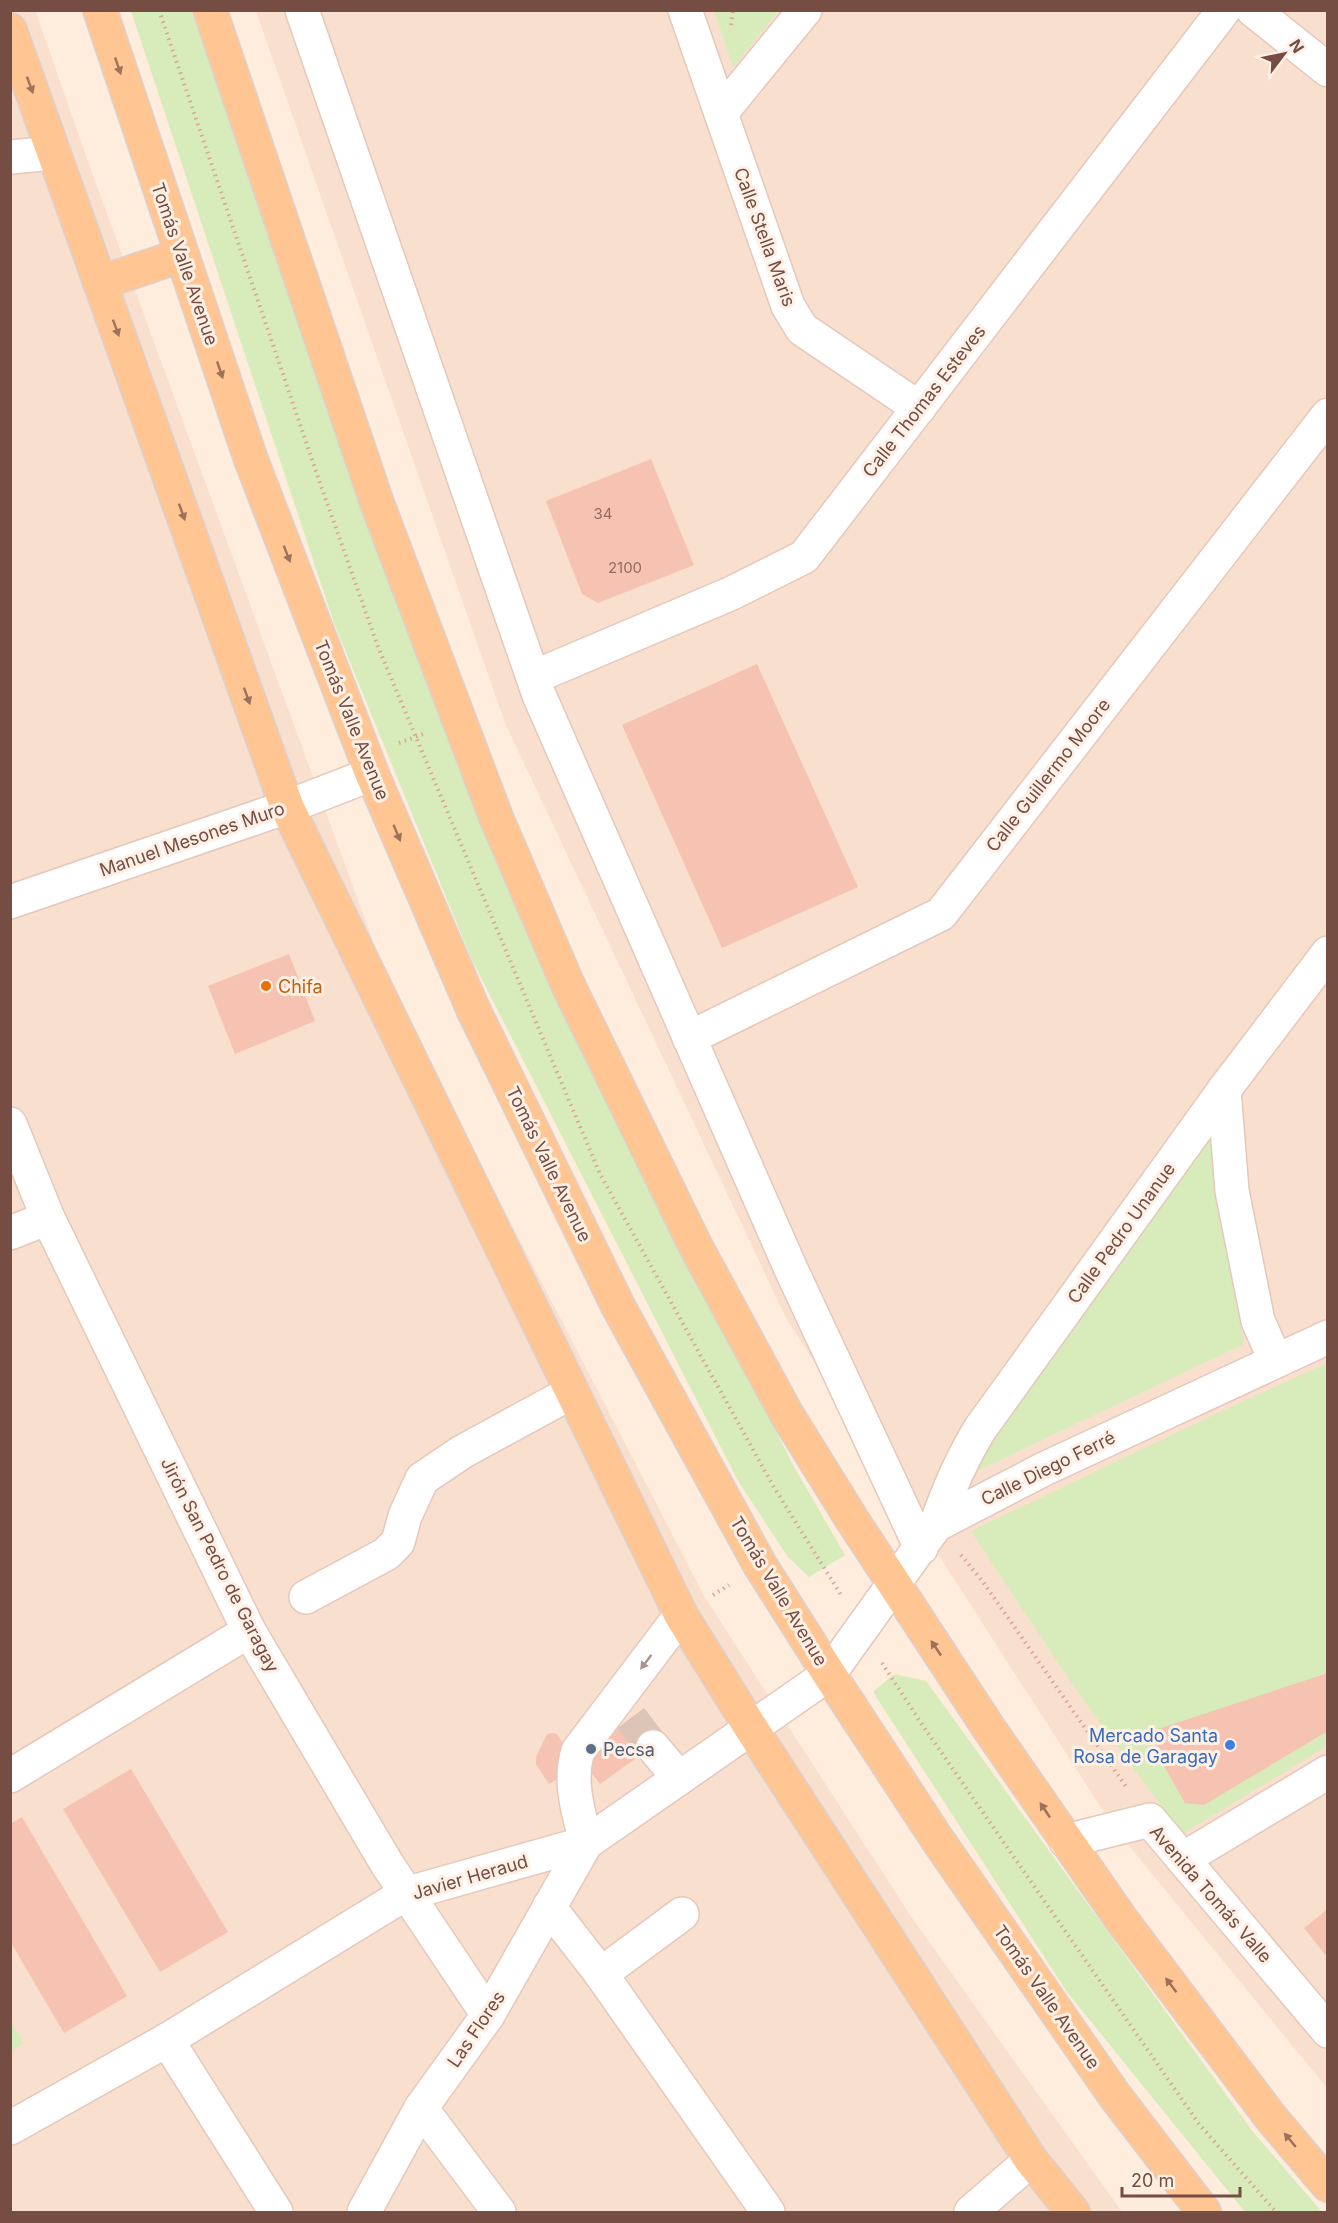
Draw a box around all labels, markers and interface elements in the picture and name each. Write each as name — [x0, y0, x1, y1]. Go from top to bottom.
north arrow — [1254, 24, 1314, 84]
text: N — [1285, 36, 1308, 57]
one-way arrow — [114, 57, 124, 75]
one-way arrow — [26, 76, 36, 94]
street label: Calle Stella Maris — [730, 165, 800, 309]
street label: Tomás Valle Avenue — [147, 180, 223, 348]
one-way arrow — [112, 320, 122, 338]
street label: Calle Thomas Esteves — [858, 321, 990, 481]
one-way arrow — [216, 361, 226, 379]
one-way arrow — [177, 503, 187, 521]
house number: 34 — [594, 504, 612, 523]
one-way arrow — [282, 545, 292, 563]
house number: 2100 — [608, 558, 642, 577]
street label: Tomás Valle Avenue — [310, 637, 394, 803]
one-way arrow — [243, 687, 252, 705]
street label: Calle Guillermo Moore — [982, 694, 1114, 856]
street label: Manuel Mesones Muro — [97, 797, 287, 881]
one-way arrow — [392, 824, 402, 842]
place label: Chifa — [278, 976, 323, 997]
marker: Chifa — [259, 979, 273, 993]
street label: Tomás Valle Avenue — [502, 1083, 596, 1245]
street label: Calle Pedro Unanue — [1063, 1159, 1179, 1307]
street label: Calle Diego Ferré — [977, 1426, 1119, 1510]
street label: Jirón San Pedro de Garagay — [157, 1454, 283, 1676]
street label: Tomás Valle Avenue — [726, 1512, 832, 1670]
one-way arrow — [931, 1640, 942, 1656]
one-way arrow — [640, 1655, 652, 1670]
place label: Mercado Santa Rosa de Garagay — [1073, 1725, 1218, 1767]
marker: Mercado Santa Rosa de Garagay — [1223, 1738, 1237, 1752]
place label: Pecsa — [603, 1739, 655, 1760]
marker: Pecsa — [584, 1742, 598, 1756]
one-way arrow — [1040, 1802, 1051, 1818]
street label: Avenida Tomás Valle — [1146, 1821, 1276, 1967]
street label: Javier Heraud — [410, 1850, 530, 1904]
street label: Tomás Valle Avenue — [989, 1921, 1105, 2073]
one-way arrow — [1165, 1978, 1177, 1994]
street label: Las Flores — [443, 1987, 509, 2071]
one-way arrow — [1284, 2133, 1297, 2148]
scale bar — [1122, 2160, 1240, 2198]
text: 20 m — [1131, 2170, 1174, 2191]

